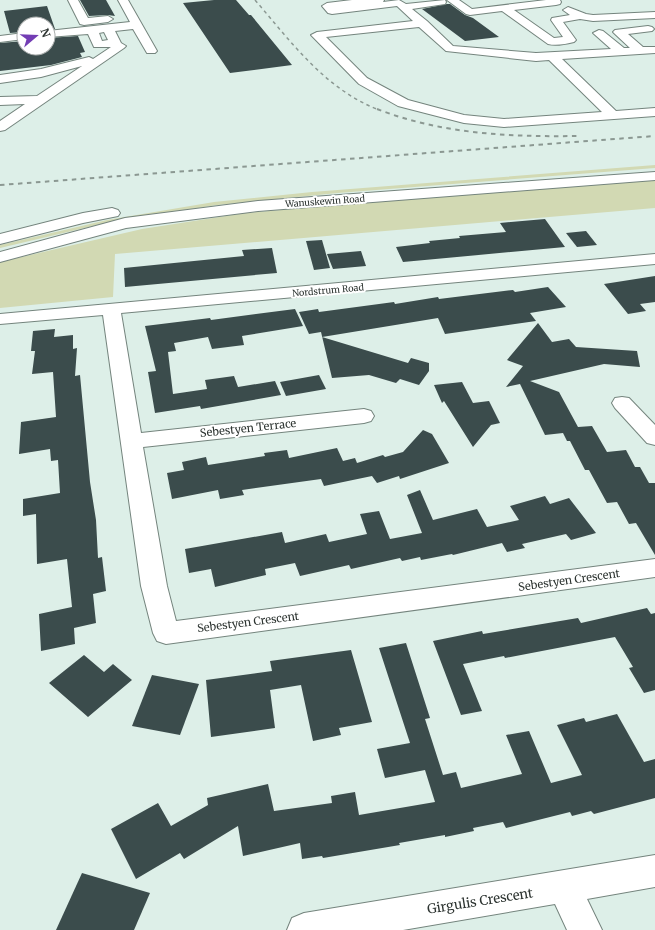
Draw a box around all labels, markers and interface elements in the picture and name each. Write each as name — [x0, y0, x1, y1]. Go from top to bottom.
north arrow — [16, 16, 56, 56]
text: N — [37, 26, 54, 39]
street label: Wanuskewin Road — [284, 193, 366, 209]
street label: Nordstrum Road — [292, 281, 365, 299]
street label: Sebestyen Terrace — [199, 416, 297, 440]
street label: Sebestyen Crescent — [517, 566, 621, 594]
street label: Sebestyen Crescent — [196, 609, 300, 635]
street label: Girgulis Crescent — [426, 884, 534, 918]

